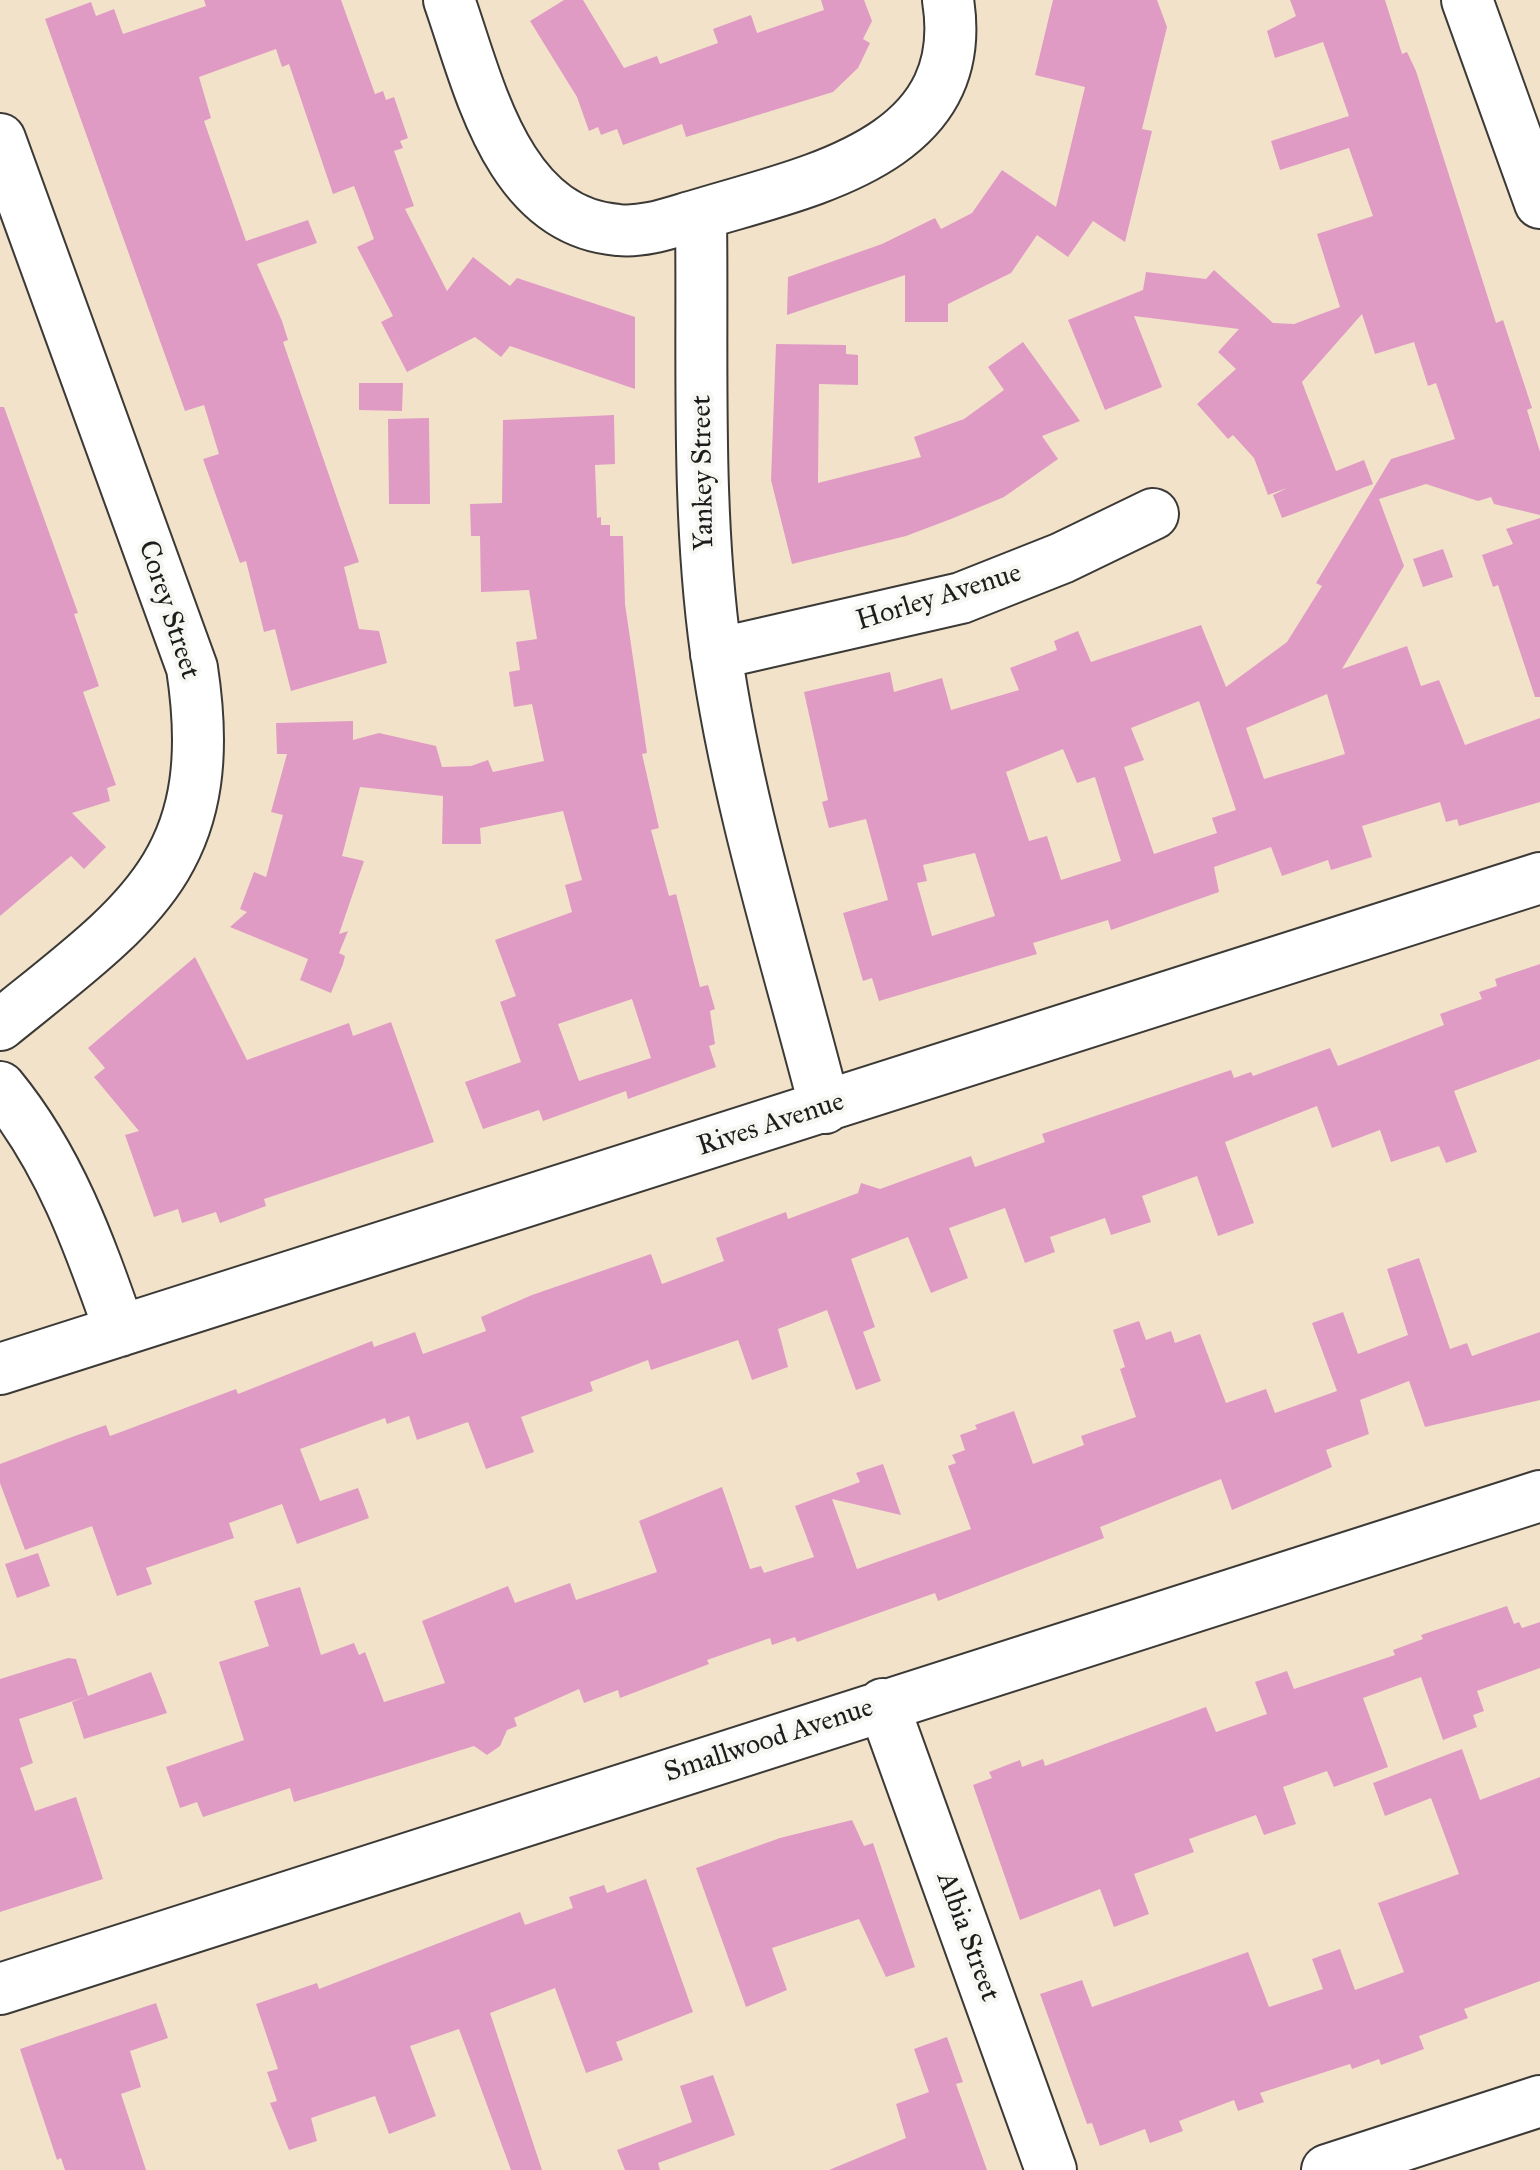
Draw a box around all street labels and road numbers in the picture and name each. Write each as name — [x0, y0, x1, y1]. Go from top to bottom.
street label: Yankey Street — [686, 395, 722, 551]
street label: Corey Street — [130, 536, 206, 684]
street label: Horley Avenue — [852, 557, 1026, 639]
street label: Rives Avenue — [693, 1086, 849, 1164]
street label: Smallwood Avenue — [660, 1691, 878, 1791]
street label: Albia Street — [928, 1868, 1006, 2006]

